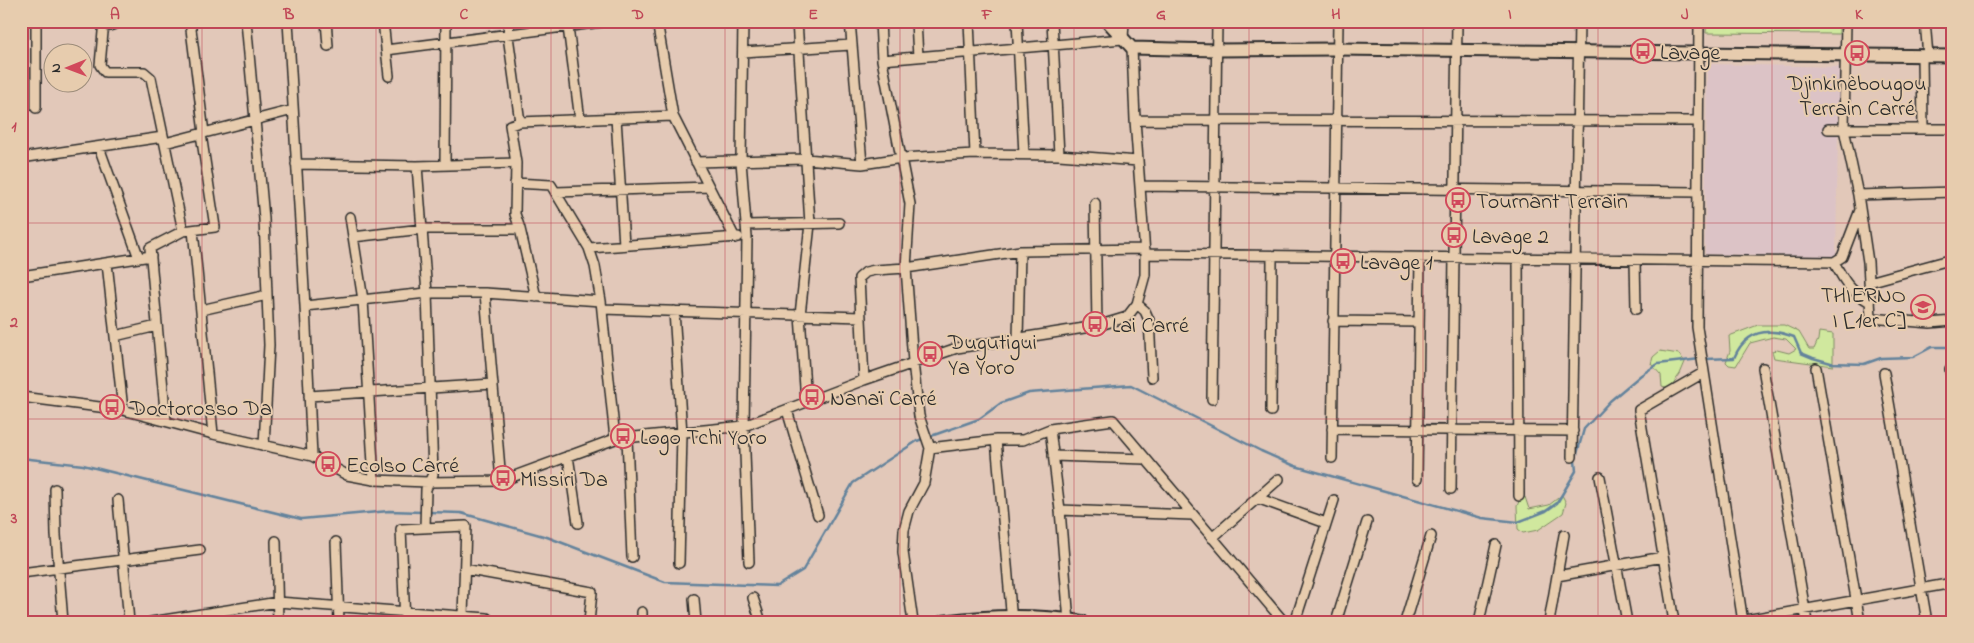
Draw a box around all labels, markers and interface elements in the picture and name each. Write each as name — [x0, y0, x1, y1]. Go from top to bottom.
text: A — [110, 3, 120, 27]
text: B — [283, 3, 295, 27]
text: C — [460, 3, 469, 27]
text: D — [631, 3, 644, 27]
text: E — [808, 3, 818, 27]
text: F — [981, 3, 993, 27]
text: G — [1156, 3, 1166, 27]
text: H — [1331, 3, 1341, 27]
text: I — [1508, 3, 1512, 27]
text: J — [1681, 3, 1689, 27]
text: K — [1855, 3, 1864, 27]
bus stop icon: Lavage — [1630, 38, 1656, 64]
place label: Lavage — [1660, 38, 1720, 71]
bus stop icon: Djinkinèbougou Terrain Carré — [1844, 40, 1870, 66]
north arrow — [42, 42, 92, 92]
text: N — [46, 63, 67, 73]
place label: Djinkinèbougou Terrain Carré — [1786, 69, 1927, 126]
text: 1 — [11, 115, 17, 139]
bus stop icon: Tournant Terrain — [1445, 187, 1471, 213]
place label: Tournant Terrain — [1476, 187, 1628, 219]
bus stop icon: Lavage 2 — [1441, 222, 1467, 248]
place label: Lavage 2 — [1472, 222, 1549, 255]
bus stop icon: Lavage 1 — [1330, 248, 1356, 274]
place label: Lavage 1 — [1360, 248, 1433, 281]
place label: THIERNO I [1er C] — [1821, 281, 1906, 338]
school or university icon: THIERNO I [1er C] — [1910, 294, 1936, 320]
text: 2 — [9, 311, 18, 335]
bus stop icon: Lai Carré — [1082, 311, 1108, 337]
place label: Lai Carré — [1112, 311, 1189, 343]
place label: Dugutigui Ya Yoro — [947, 328, 1037, 385]
bus stop icon: Dugutigui Ya Yoro — [917, 341, 943, 367]
bus stop icon: Nanaï Carré — [799, 384, 825, 410]
place label: Nanaï Carré — [830, 384, 937, 416]
bus stop icon: Doctorosso Da — [99, 394, 125, 420]
place label: Doctorosso Da — [129, 394, 272, 426]
bus stop icon: Logo Tchi Yoro — [610, 423, 636, 449]
place label: Logo Tchi Yoro — [640, 423, 767, 456]
bus stop icon: Ecolso Carré — [315, 451, 341, 477]
place label: Ecolso Carré — [346, 451, 459, 483]
bus stop icon: Missiri Da — [490, 465, 516, 491]
place label: Missiri Da — [520, 465, 608, 497]
text: 3 — [10, 507, 18, 531]

